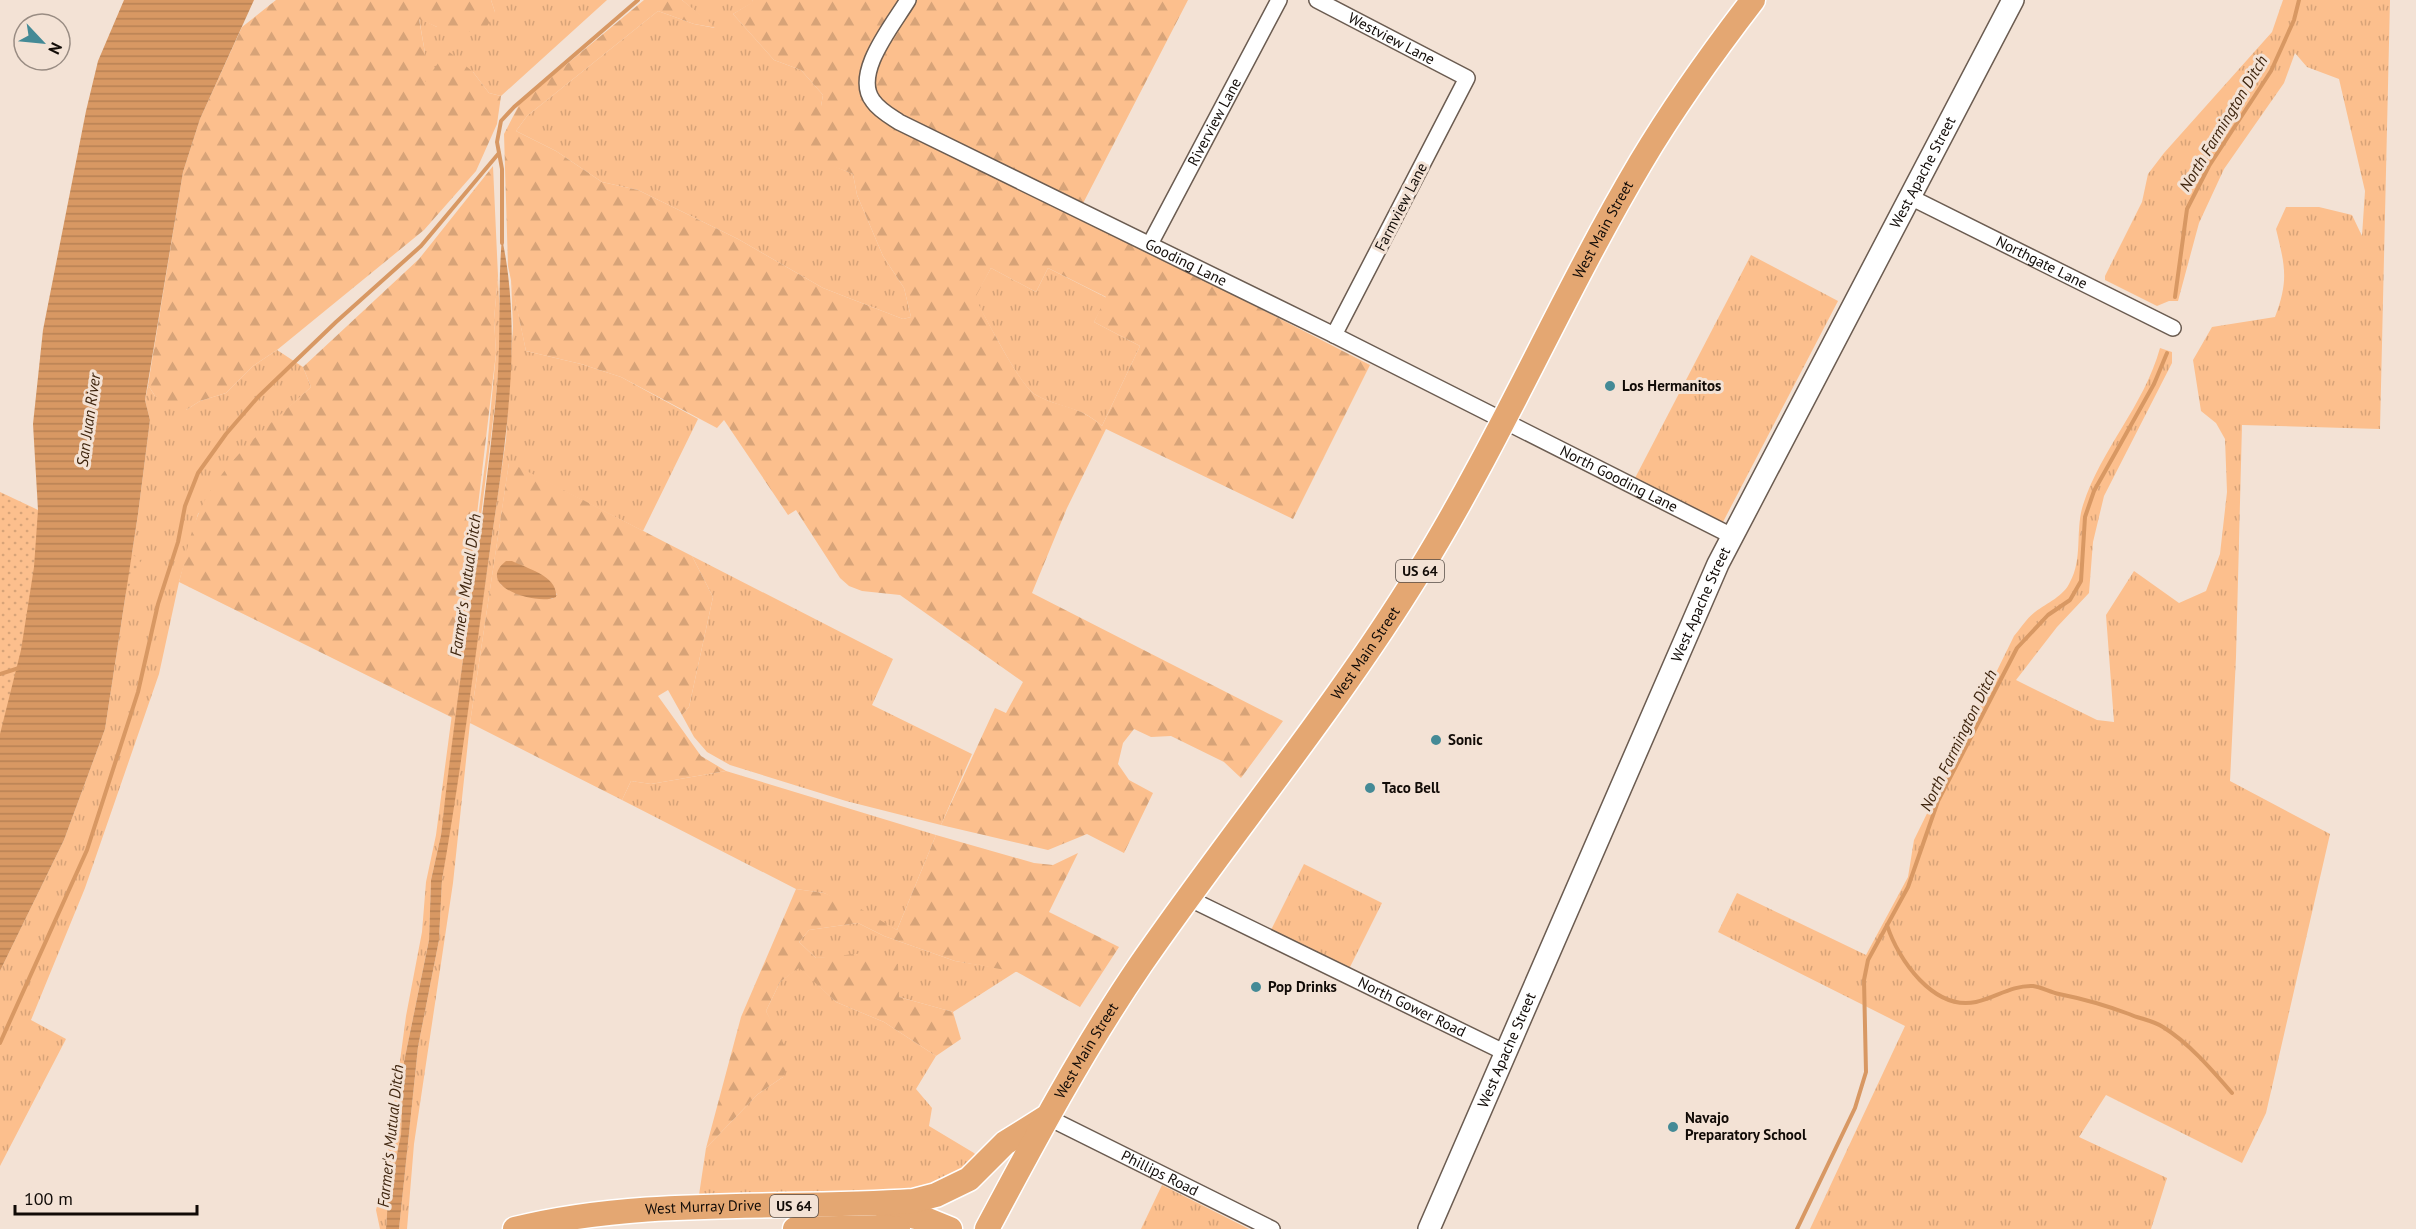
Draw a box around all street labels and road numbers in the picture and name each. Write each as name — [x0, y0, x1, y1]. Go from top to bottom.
street label: Westview Lane — [1345, 8, 1438, 69]
street label: Riverview Lane — [1183, 74, 1245, 169]
street label: West Apache Street — [1885, 113, 1959, 231]
street label: Farmview Lane — [1370, 159, 1431, 254]
street label: West Main Street — [1568, 177, 1637, 282]
street label: Northgate Lane — [1993, 231, 2091, 293]
street label: Gooding Lane — [1142, 234, 1230, 290]
street label: North Gooding Lane — [1557, 441, 1681, 516]
street label: West Apache Street — [1667, 544, 1734, 665]
road number: US 64 — [1396, 560, 1444, 582]
street label: West Main Street — [1327, 603, 1404, 703]
street label: North Gower Road — [1355, 972, 1469, 1041]
street label: West Apache Street — [1473, 989, 1540, 1110]
street label: West Main Street — [1050, 999, 1122, 1102]
street label: Phillips Road — [1118, 1146, 1202, 1200]
street label: West Murray Drive — [644, 1195, 762, 1219]
road number: US 64 — [770, 1195, 818, 1217]

